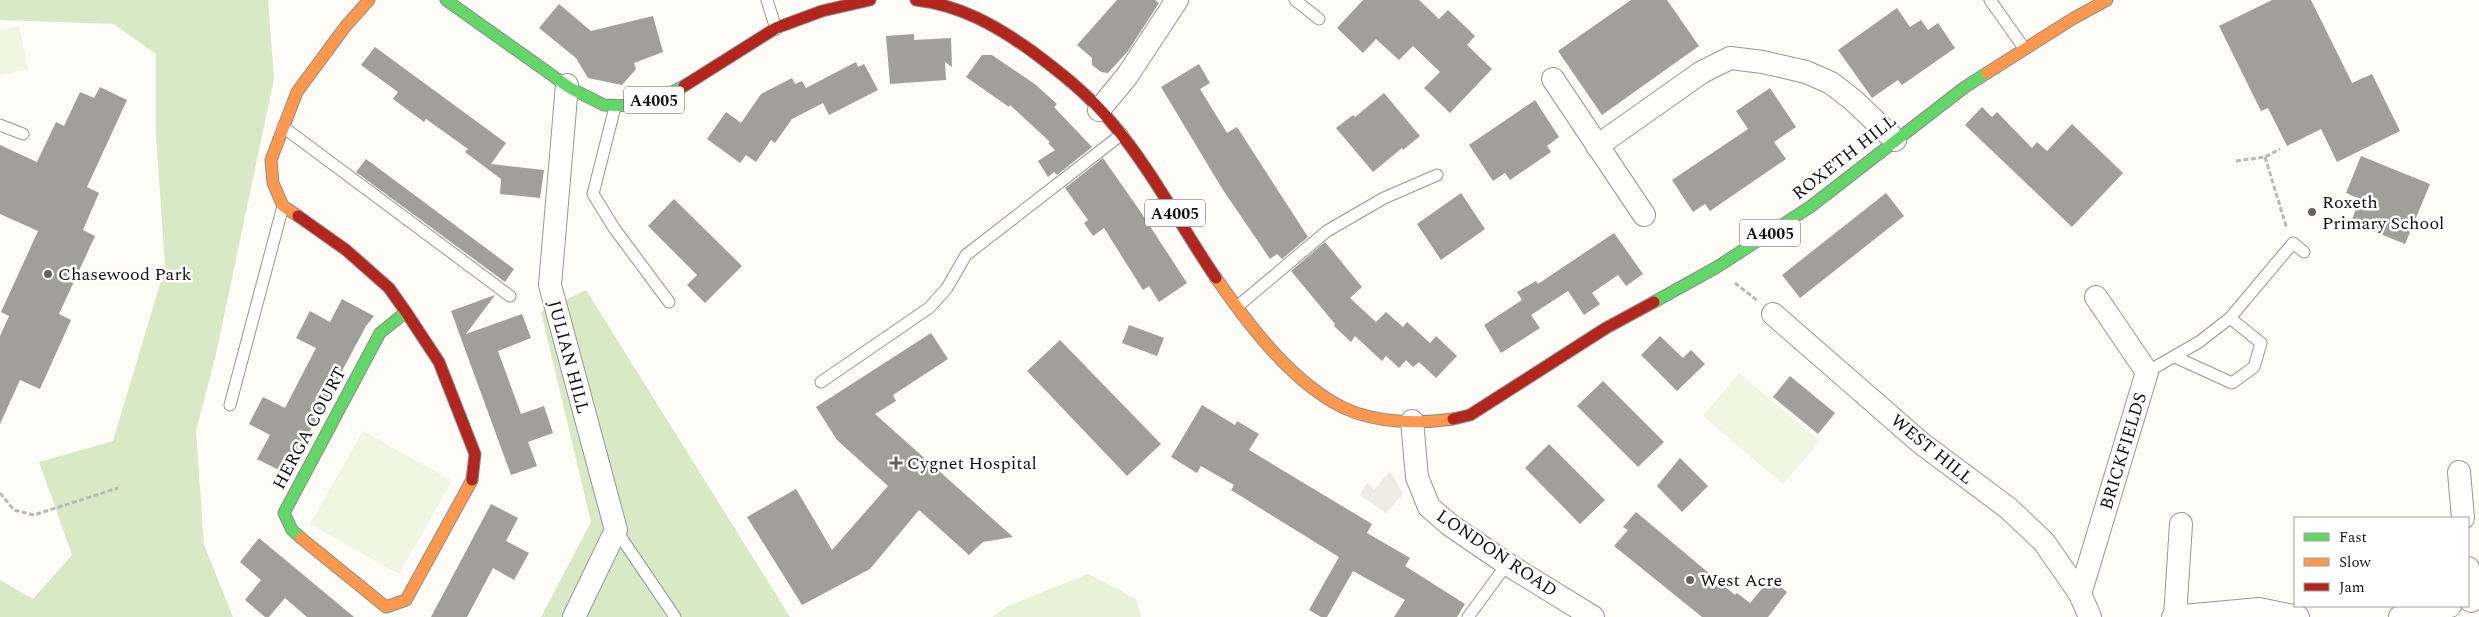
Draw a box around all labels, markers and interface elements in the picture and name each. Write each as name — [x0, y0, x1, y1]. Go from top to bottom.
road number: A4005 — [624, 86, 684, 114]
street label: ROXETH HILL — [1786, 108, 1902, 207]
place label: Roxeth Primary School — [2322, 189, 2444, 237]
road number: A4005 — [1145, 200, 1205, 227]
marker: Roxeth Primary School — [2306, 206, 2318, 218]
road number: A4005 — [1740, 220, 1800, 247]
place label: Chasewood Park — [58, 261, 192, 288]
marker: Chasewood Park — [42, 268, 54, 280]
street label: JULIAN HILL — [540, 297, 597, 417]
street label: HERGA COURT — [266, 362, 353, 494]
street label: BRICKFIELDS — [2093, 389, 2154, 513]
street label: WEST HILL — [1884, 408, 1979, 491]
place label: Cygnet Hospital — [907, 450, 1037, 477]
marker: Cygnet Hospital — [889, 456, 903, 470]
street label: LONDON ROAD — [1431, 503, 1563, 604]
legend — [2294, 517, 2469, 607]
text: Fast — [2339, 526, 2367, 549]
text: Slow — [2339, 551, 2371, 574]
place label: West Acre — [1700, 567, 1782, 594]
marker: West Acre — [1684, 574, 1696, 586]
text: Jam — [2339, 576, 2365, 599]

